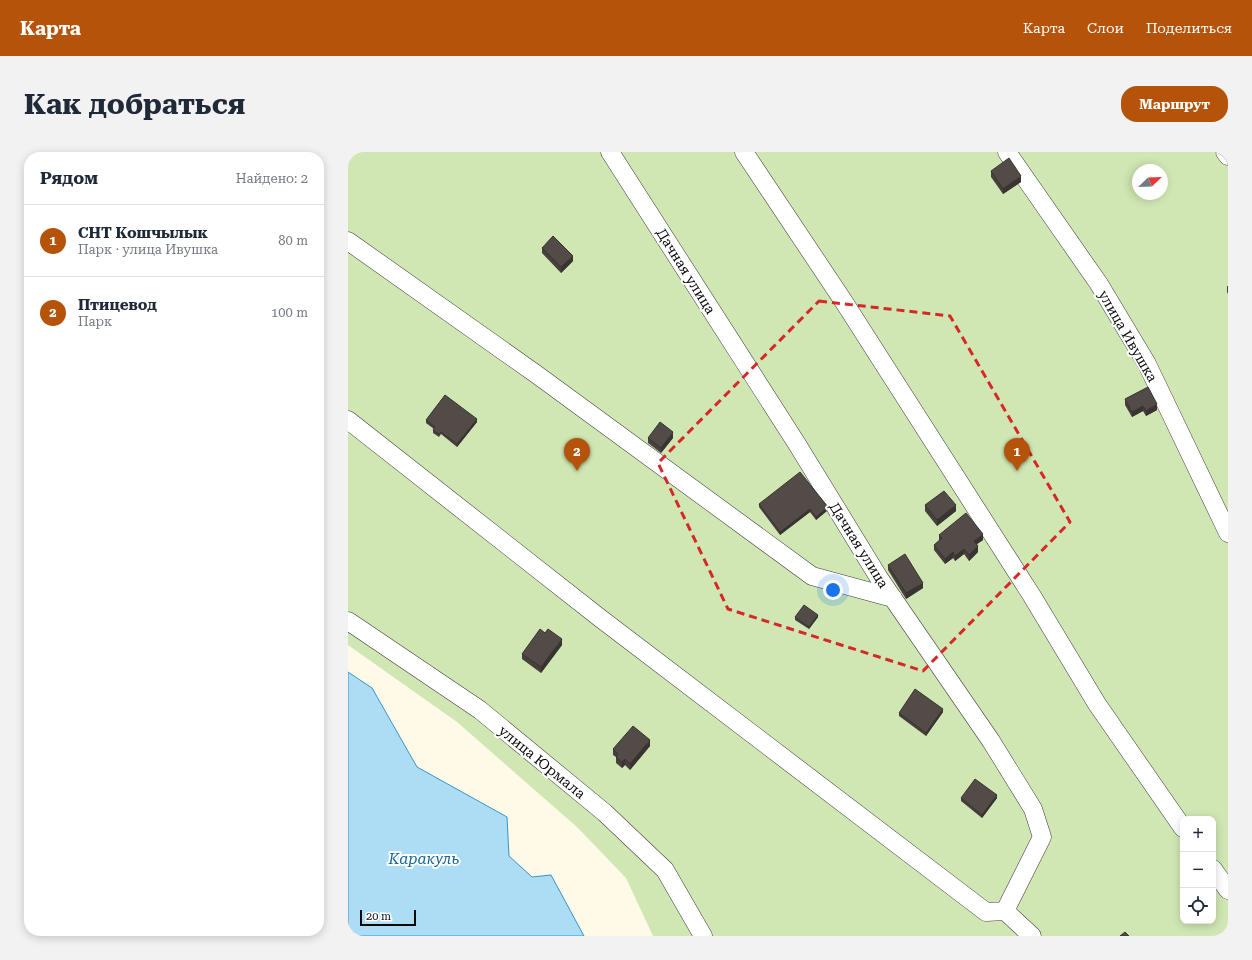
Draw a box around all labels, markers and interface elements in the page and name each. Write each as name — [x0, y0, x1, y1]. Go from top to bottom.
text: Карта — [20, 17, 81, 40]
text: Карта — [1023, 20, 1065, 36]
text: Слои — [1087, 20, 1124, 36]
text: Поделиться — [1146, 20, 1232, 36]
button: Маршрут — [1121, 86, 1228, 122]
text: Как добраться — [24, 88, 245, 121]
north arrow — [1132, 164, 1168, 200]
text: Рядом — [40, 168, 98, 188]
text: Найдено: 2 — [236, 171, 308, 186]
text: СНТ Кошчылык — [78, 224, 208, 242]
street label: Дачная улица — [653, 225, 719, 317]
text: 1 — [49, 233, 57, 248]
text: 80 m — [278, 233, 308, 248]
text: Парк · улица Ивушка — [78, 242, 218, 257]
street label: улица Ивушка — [1095, 287, 1161, 385]
text: Птицевод — [78, 296, 157, 314]
text: 2 — [49, 305, 57, 320]
text: 100 m — [271, 305, 308, 320]
text: Парк — [78, 314, 112, 329]
pin: 2 — [564, 438, 590, 471]
pin: 1 — [1004, 438, 1030, 471]
street label: Дачная улица — [826, 499, 892, 591]
your location — [823, 580, 843, 600]
street label: улица Юрмала — [496, 722, 589, 802]
map controls — [1180, 816, 1216, 924]
button: + — [1180, 816, 1216, 852]
water label: Каракуль — [388, 850, 459, 868]
button: − — [1180, 852, 1216, 888]
button: locate — [1180, 888, 1216, 924]
scale bar — [360, 908, 416, 927]
text: 20 m — [366, 910, 391, 923]

